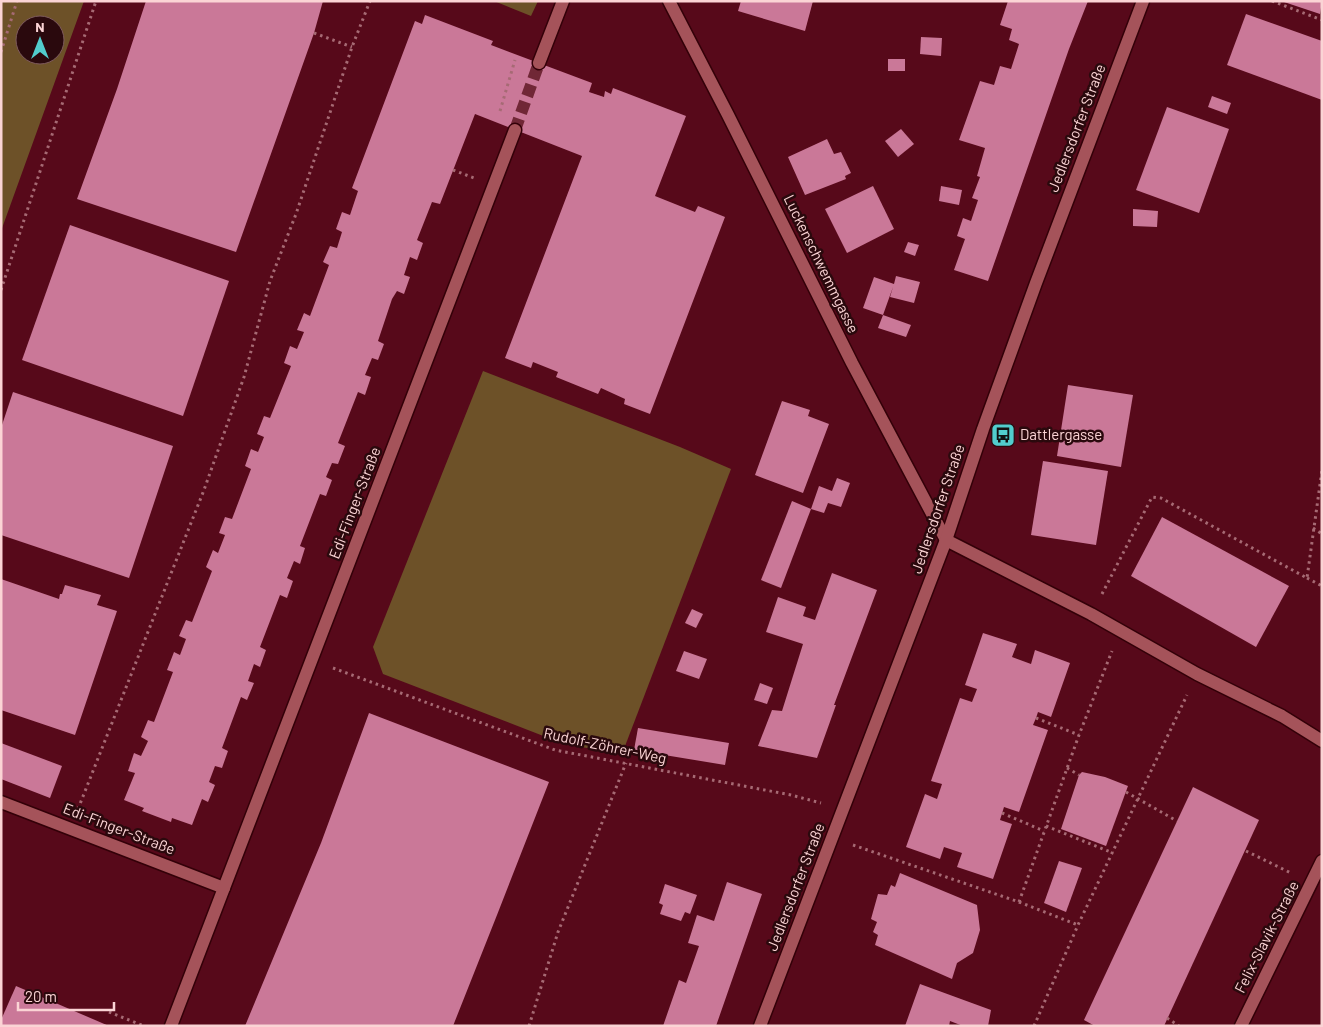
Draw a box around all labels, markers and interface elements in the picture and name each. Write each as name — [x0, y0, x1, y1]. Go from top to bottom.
north arrow — [15, 15, 65, 65]
text: N — [35, 18, 45, 35]
street label: Jedlersdorfer Straße — [1043, 61, 1109, 194]
street label: Luckenschwemmgasse — [781, 191, 863, 336]
bus stop icon: Dattlergasse — [990, 422, 1016, 448]
place label: Dattlergasse — [1020, 425, 1102, 443]
street label: Jedlersdorfer Straße — [906, 442, 968, 576]
street label: Edi-Finger-Straße — [324, 444, 384, 561]
street label: Rudolf-Zöhrer-Weg — [542, 723, 668, 767]
street label: Edi-Finger-Straße — [61, 798, 178, 858]
street label: Jedlersdorfer Straße — [762, 820, 828, 953]
street label: Felix-Slavik-Straße — [1230, 877, 1302, 996]
scale bar — [18, 980, 114, 1012]
text: 20 m — [25, 987, 57, 1005]

